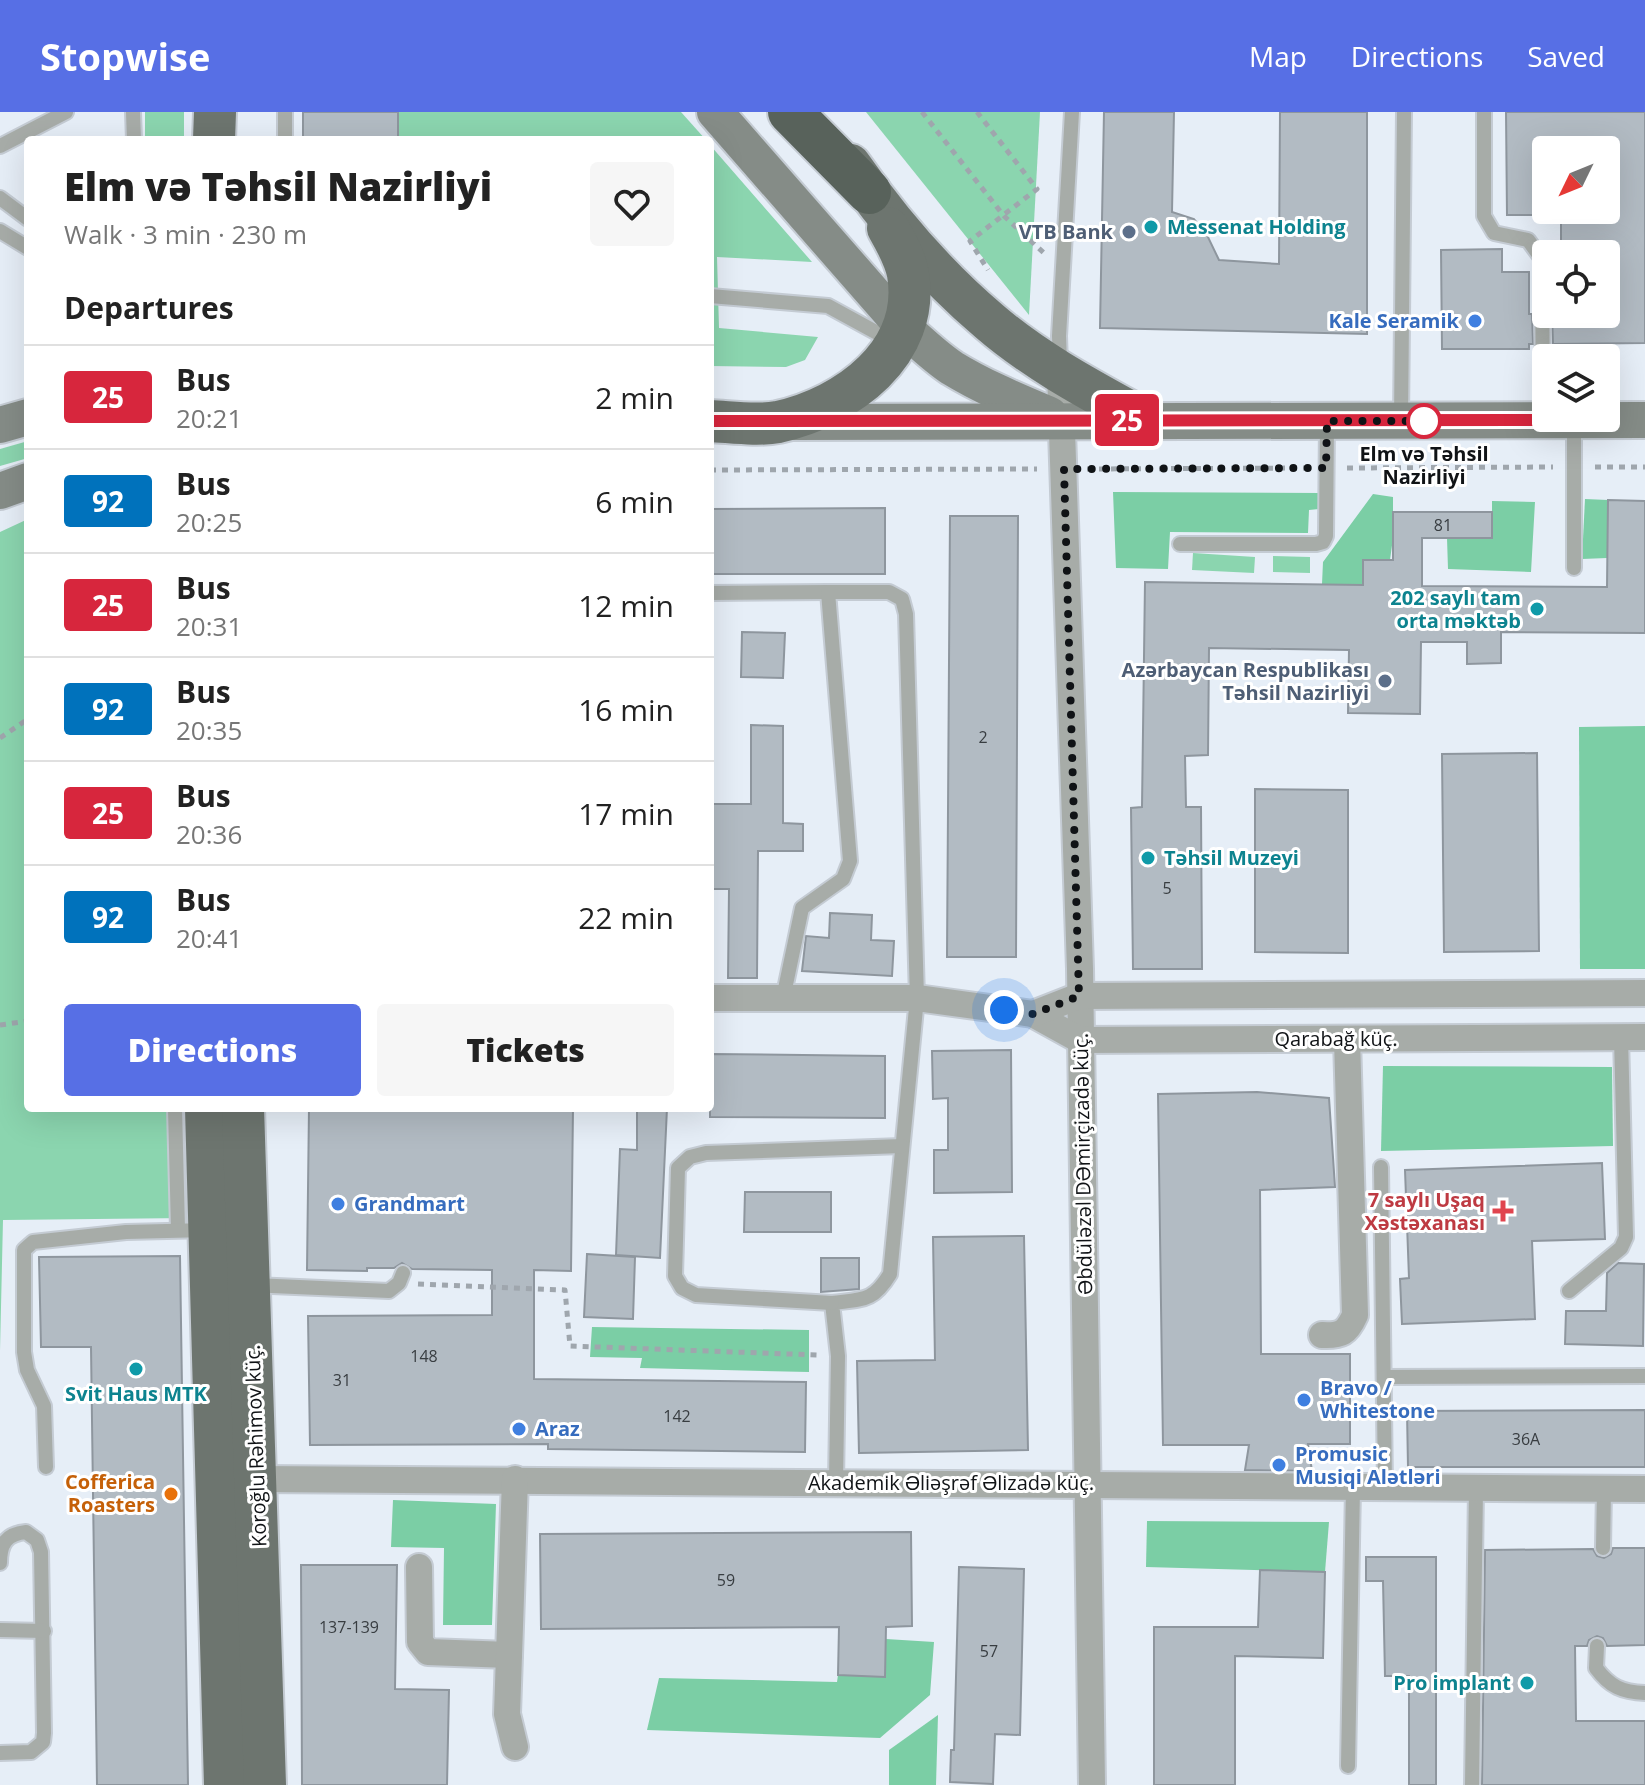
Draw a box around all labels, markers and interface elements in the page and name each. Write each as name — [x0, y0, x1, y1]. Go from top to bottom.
text: Stopwise — [40, 30, 210, 82]
text: Map — [1249, 37, 1307, 75]
text: Directions — [1351, 37, 1483, 75]
text: Saved — [1527, 37, 1605, 75]
north arrow — [1532, 136, 1620, 224]
map controls — [1532, 136, 1620, 432]
text: Elm və Təhsil Nazirliyi — [64, 160, 492, 212]
button: heart — [590, 162, 674, 246]
place label: Messenat Holding — [1167, 213, 1346, 240]
text: Walk · 3 min · 230 m — [64, 216, 307, 252]
place label: VTB Bank — [1019, 218, 1114, 245]
marker: Messenat Holding — [1142, 218, 1160, 236]
marker: VTB Bank — [1120, 223, 1138, 241]
button: locate — [1532, 240, 1620, 328]
text: Departures — [64, 287, 234, 328]
place label: Kale Seramik — [1328, 307, 1460, 334]
marker: Kale Seramik — [1466, 312, 1484, 330]
button: layers — [1532, 344, 1620, 432]
text: Bus — [176, 359, 231, 400]
text: 2 min — [595, 377, 674, 418]
text: 25 — [92, 378, 124, 416]
line badge: 25 — [1091, 394, 1163, 446]
text: 20:21 — [176, 400, 242, 436]
text: 25 — [1111, 401, 1143, 439]
marker: Elm və Təhsil Nazirliyi — [1407, 404, 1441, 438]
place label: Elm və Təhsil Nazirliyi — [1359, 440, 1489, 490]
text: Bus — [176, 463, 231, 504]
text: 6 min — [595, 481, 674, 522]
text: 92 — [92, 482, 124, 520]
text: 20:25 — [176, 504, 242, 540]
house number: 81 — [1434, 514, 1452, 536]
text: Bus — [176, 567, 231, 608]
place label: 202 saylı tam orta məktəb — [1390, 584, 1521, 634]
text: 12 min — [578, 585, 674, 626]
text: 25 — [92, 586, 124, 624]
marker: 202 saylı tam orta məktəb — [1528, 600, 1546, 618]
text: 20:31 — [176, 608, 242, 644]
place label: Azərbaycan Respublikası Təhsil Nazirliyi — [1122, 656, 1369, 706]
text: Bus — [176, 671, 231, 712]
marker: Azərbaycan Respublikası Təhsil Nazirliyi — [1376, 672, 1394, 690]
text: 16 min — [578, 689, 674, 730]
text: 92 — [92, 690, 124, 728]
text: 20:35 — [176, 712, 242, 748]
house number: 2 — [978, 726, 988, 748]
text: Bus — [176, 775, 231, 816]
text: 17 min — [578, 793, 674, 834]
text: 25 — [92, 794, 124, 832]
text: 20:36 — [176, 816, 242, 852]
place label: Təhsil Muzeyi — [1164, 844, 1299, 871]
marker: Təhsil Muzeyi — [1139, 849, 1157, 867]
house number: 5 — [1162, 877, 1172, 899]
text: Bus — [176, 879, 231, 920]
text: 22 min — [578, 897, 674, 938]
text: 92 — [92, 898, 124, 936]
text: 20:41 — [176, 920, 242, 956]
your location — [984, 990, 1024, 1030]
button: Directions — [64, 1004, 361, 1096]
button: Tickets — [377, 1004, 674, 1096]
street label: Qarabağ küç. — [1275, 1025, 1397, 1052]
street label: Əbdüləzəl DƏmirçizadə küç. — [1067, 1033, 1098, 1295]
place label: 7 saylı Uşaq Xəstəxanası — [1364, 1186, 1485, 1236]
place label: Grandmart — [354, 1190, 465, 1217]
marker: Grandmart — [329, 1195, 347, 1213]
marker: 7 saylı Uşaq Xəstəxanası — [1492, 1200, 1514, 1222]
street label: Koroğlu Rəhimov küç. — [238, 1345, 273, 1547]
house number: 148 — [410, 1345, 438, 1367]
marker: Svit Haus MTK — [127, 1360, 145, 1378]
house number: 31 — [333, 1369, 351, 1391]
place label: Bravo / Whitestone — [1320, 1374, 1435, 1424]
place label: Svit Haus MTK — [65, 1380, 208, 1407]
marker: Bravo / Whitestone — [1295, 1391, 1313, 1409]
house number: 142 — [663, 1405, 691, 1427]
place label: Araz — [535, 1415, 580, 1442]
marker: Araz — [510, 1420, 528, 1438]
house number: 36А — [1512, 1428, 1541, 1450]
place label: Promusic Musiqi Alətləri — [1295, 1440, 1441, 1490]
marker: Promusic Musiqi Alətləri — [1270, 1456, 1288, 1474]
place label: Cofferica Roasters — [65, 1468, 155, 1518]
street label: Akademik Əliəşrəf Əlizadə küç. — [808, 1469, 1094, 1496]
marker: Cofferica Roasters — [162, 1485, 180, 1503]
house number: 59 — [717, 1569, 735, 1591]
house number: 137-139 — [319, 1616, 379, 1638]
house number: 57 — [980, 1640, 998, 1662]
place label: Pro implant — [1393, 1669, 1511, 1696]
marker: Pro implant — [1518, 1674, 1536, 1692]

